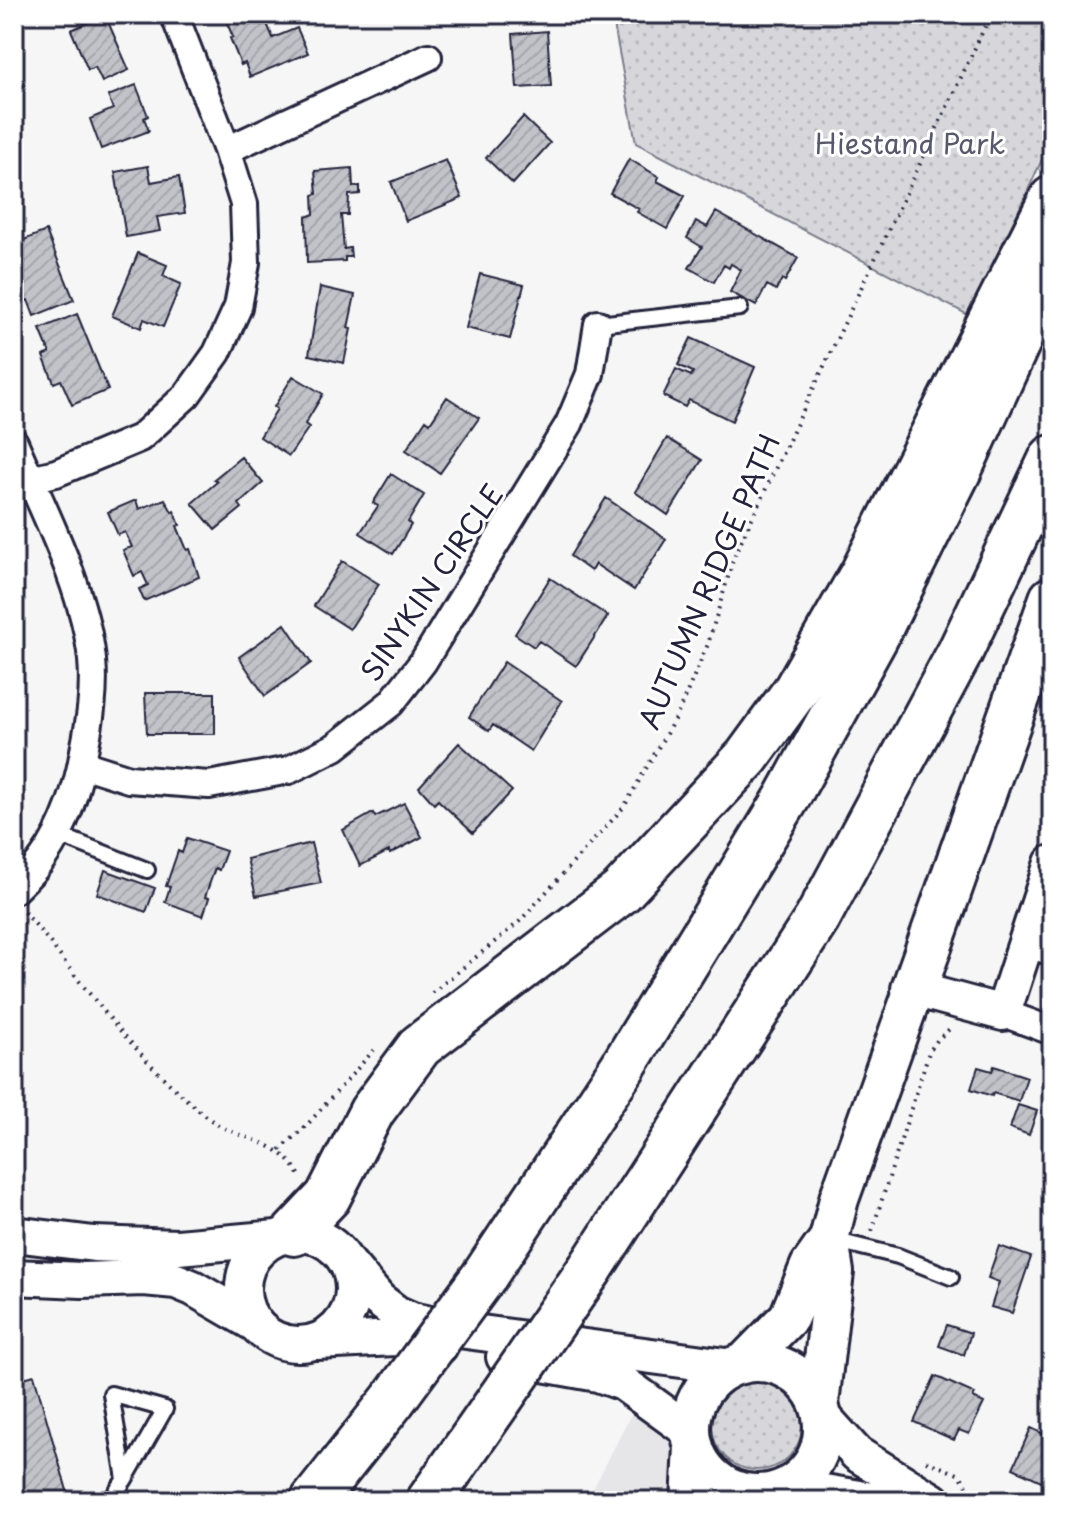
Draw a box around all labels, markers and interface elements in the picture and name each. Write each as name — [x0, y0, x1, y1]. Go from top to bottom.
park label: Hiestand Park — [815, 121, 1005, 164]
street label: AUTUMN RIDGE PATH — [626, 427, 790, 735]
street label: SINYKIN CIRCLE — [349, 475, 513, 689]

